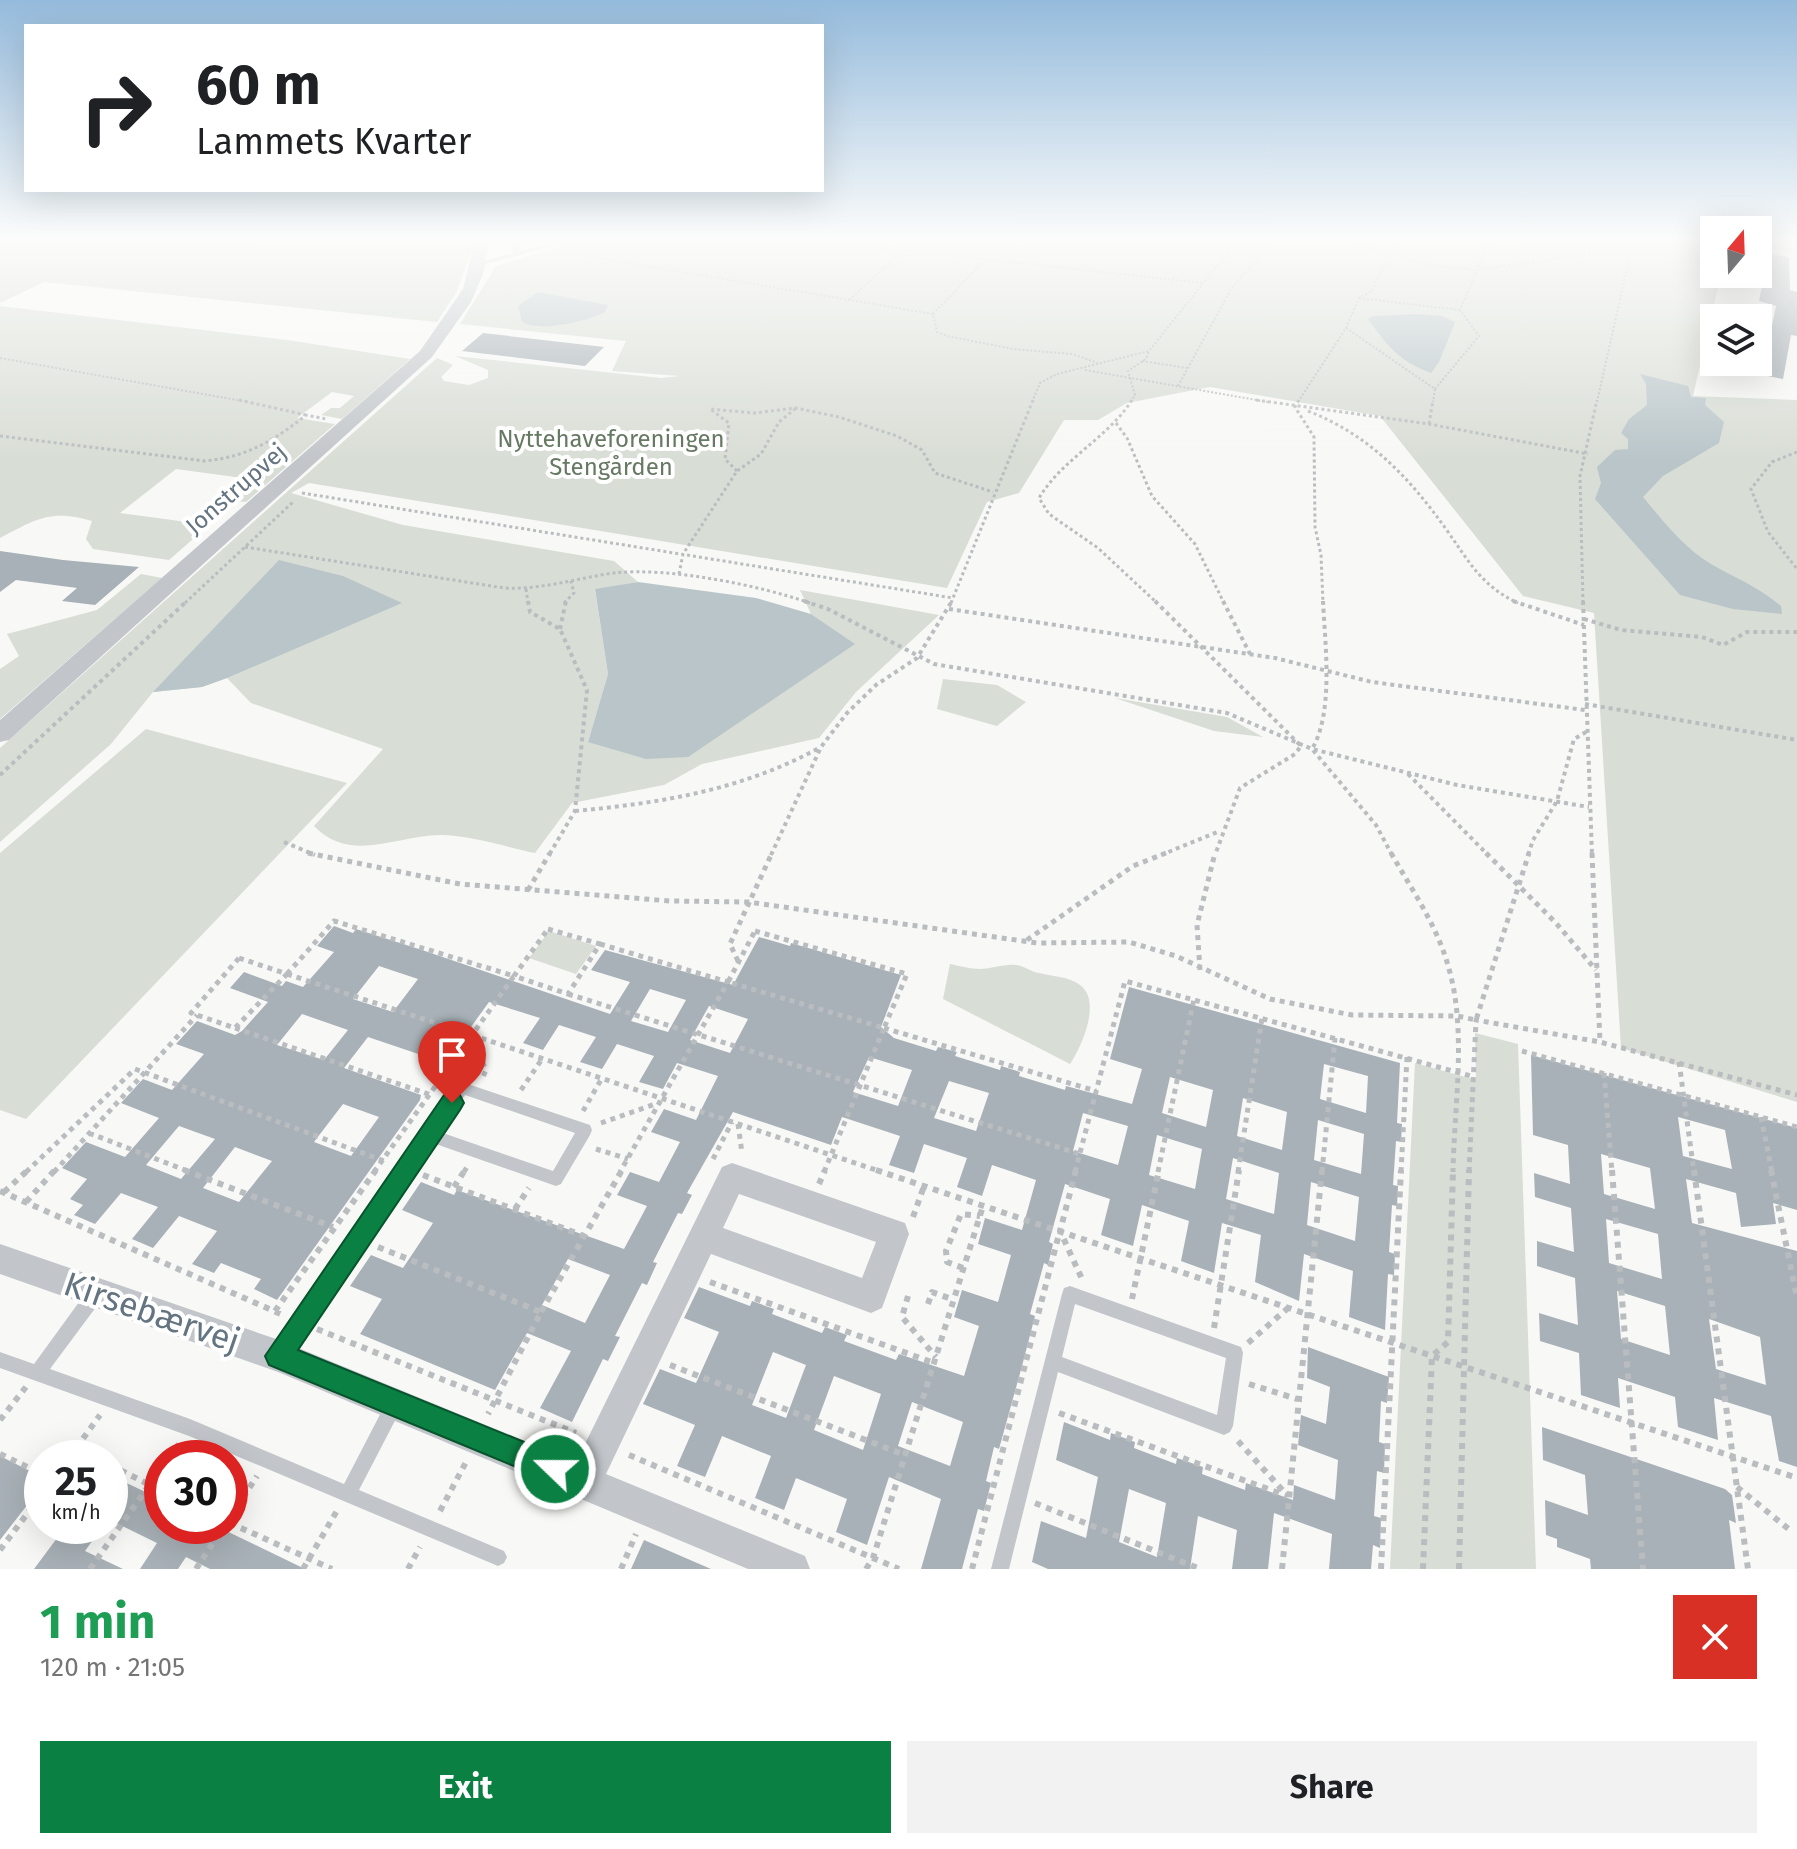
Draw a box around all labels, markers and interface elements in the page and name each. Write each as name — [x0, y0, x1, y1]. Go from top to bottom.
text: 60 m — [196, 52, 321, 119]
icon: right — [64, 56, 168, 160]
text: Lammets Kvarter — [196, 120, 471, 164]
north arrow — [1700, 216, 1772, 288]
map controls — [1700, 216, 1772, 376]
button: layers — [1700, 304, 1772, 376]
park label: Nyttehaveforeningen Stengården — [497, 425, 725, 481]
street label: Jonstrupvej — [180, 438, 292, 540]
pin — [418, 1021, 486, 1103]
icon: arrive — [430, 1033, 474, 1077]
street label: Kirsebærvej — [59, 1263, 245, 1362]
position arrow — [513, 1427, 597, 1511]
speed limit sign: 30 — [144, 1440, 248, 1544]
text: 25 — [55, 1458, 97, 1506]
text: km/h — [51, 1500, 101, 1524]
text: 1 min — [40, 1593, 155, 1651]
button: close — [1673, 1595, 1757, 1679]
text: 120 m · 21:05 — [40, 1652, 185, 1683]
button: Exit — [40, 1741, 891, 1833]
button: Share — [907, 1741, 1757, 1833]

